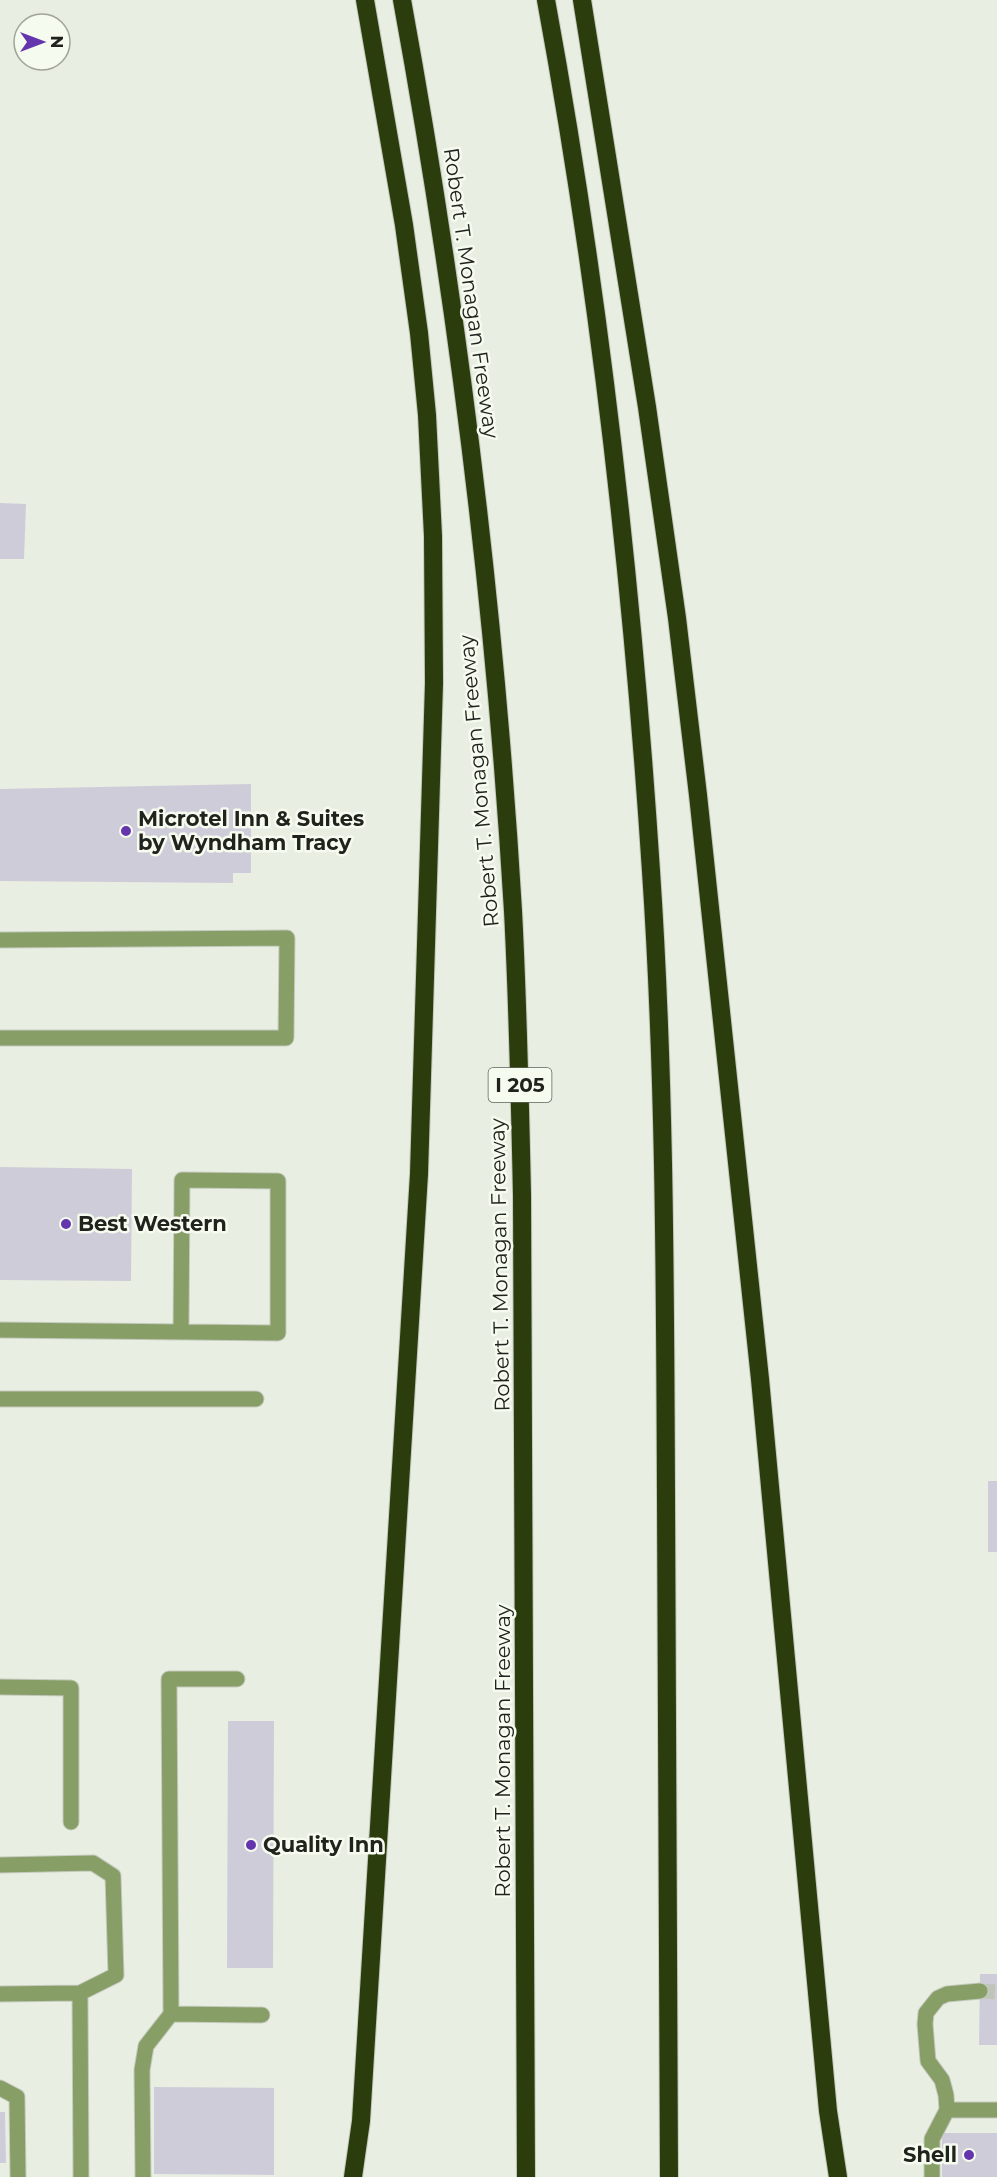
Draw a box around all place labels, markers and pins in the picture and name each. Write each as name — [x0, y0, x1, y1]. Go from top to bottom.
place label: Microtel Inn & Suites by Wyndham Tracy — [138, 806, 364, 855]
marker: Microtel Inn & Suites by Wyndham Tracy — [119, 824, 133, 838]
place label: Best Western — [78, 1211, 227, 1236]
marker: Best Western — [59, 1217, 73, 1231]
place label: Quality Inn — [263, 1832, 384, 1857]
marker: Quality Inn — [244, 1838, 258, 1852]
place label: Shell — [903, 2142, 957, 2167]
marker: Shell — [962, 2148, 976, 2162]

